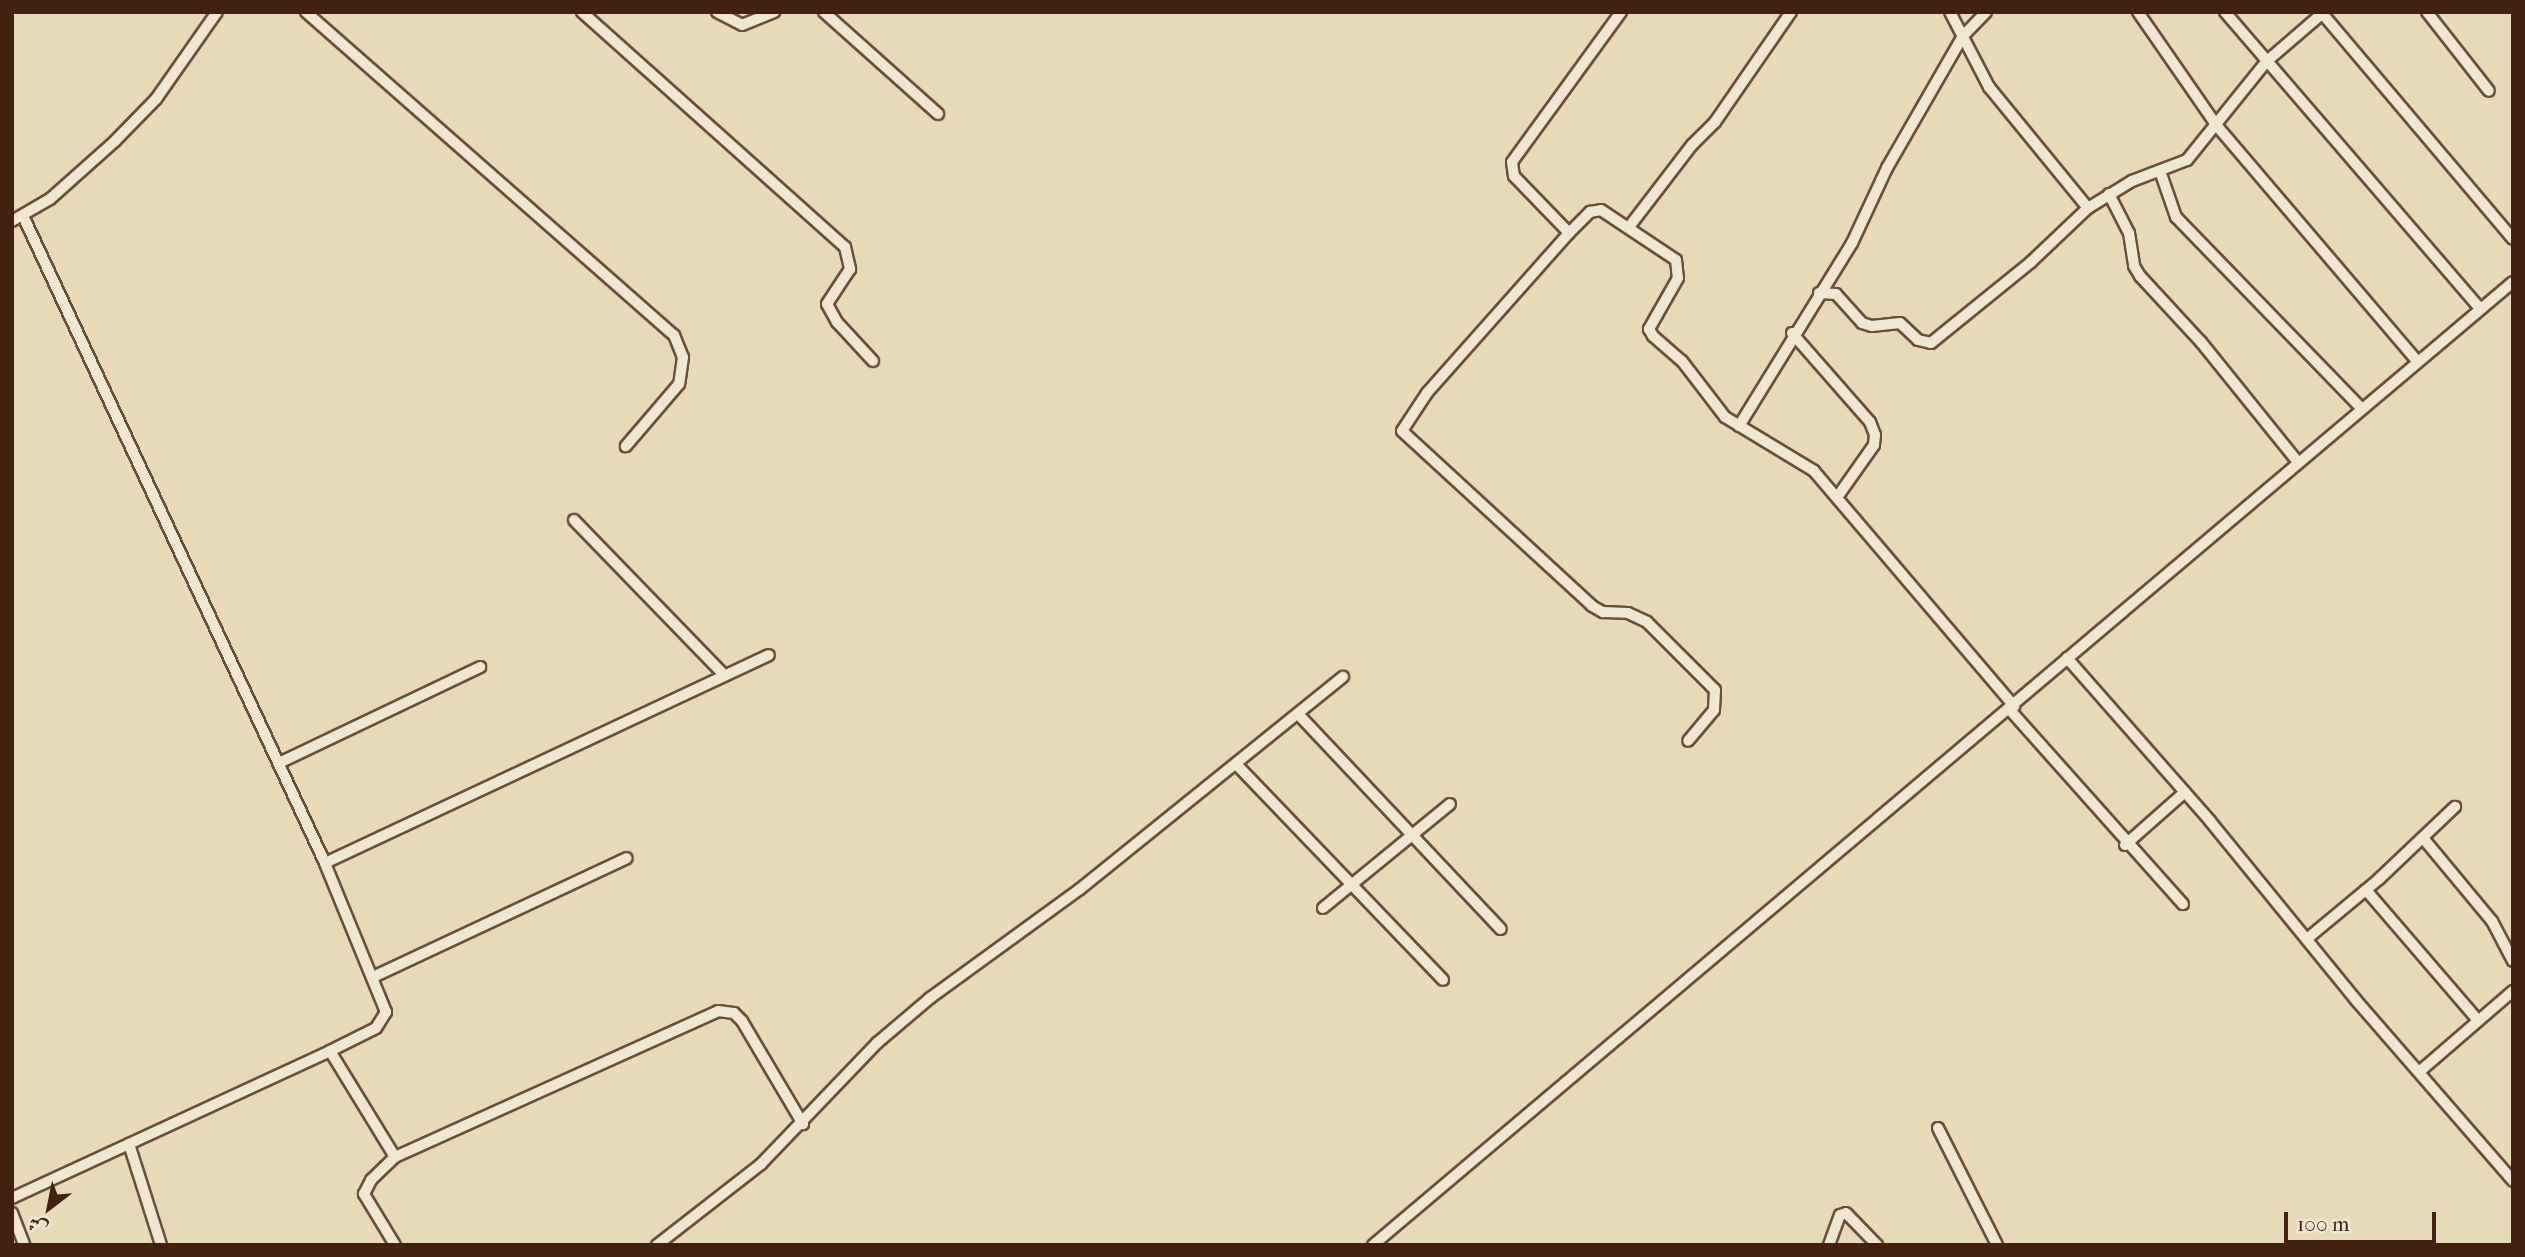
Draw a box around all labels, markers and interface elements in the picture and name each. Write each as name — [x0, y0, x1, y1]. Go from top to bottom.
north arrow — [14, 1173, 84, 1243]
scale bar — [2287, 1198, 2439, 1242]
text: ش — [24, 1211, 52, 1240]
text: 100 m — [2297, 1212, 2350, 1236]

